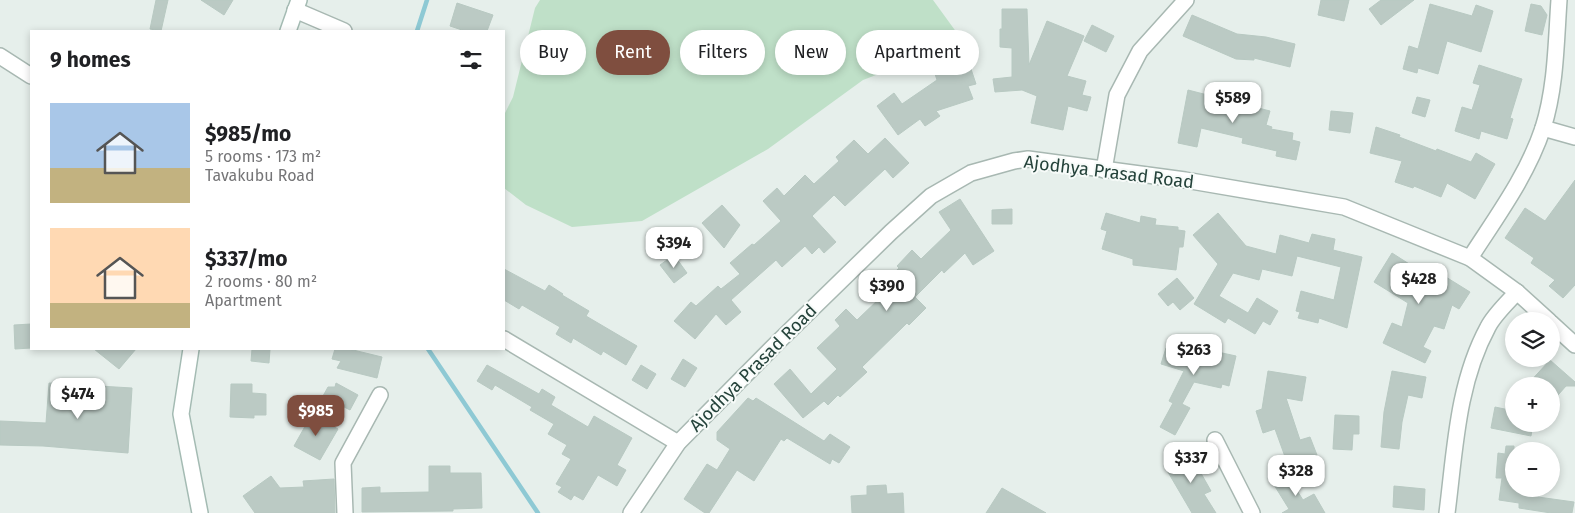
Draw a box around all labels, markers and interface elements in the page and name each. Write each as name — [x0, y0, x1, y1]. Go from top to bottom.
chip: Buy — [520, 30, 586, 75]
chip: Rent — [596, 30, 670, 75]
chip: Filters — [680, 30, 765, 75]
chip: New — [775, 30, 846, 75]
chip: Apartment — [856, 30, 979, 75]
icon: filters — [457, 46, 485, 74]
text: 9 homes — [50, 47, 131, 73]
pin: $589 — [1203, 82, 1263, 124]
text: $589 — [1215, 88, 1251, 107]
text: $985/mo — [205, 121, 291, 147]
icon: home — [90, 123, 150, 183]
text: 5 rooms · 173 m² — [205, 147, 321, 166]
street label: Ajodhya Prasad Road — [1023, 151, 1195, 193]
text: Tavakubu Road — [205, 166, 315, 185]
pin: $394 — [644, 226, 704, 269]
text: $394 — [657, 233, 691, 252]
text: $337/mo — [205, 246, 288, 272]
icon: home — [90, 248, 150, 308]
pin: $428 — [1389, 262, 1449, 305]
text: $428 — [1401, 269, 1437, 288]
pin: $390 — [857, 270, 917, 312]
text: 2 rooms · 80 m² — [205, 272, 317, 291]
text: $390 — [869, 276, 905, 295]
text: Apartment — [205, 291, 282, 310]
street label: Ajodhya Prasad Road — [685, 300, 821, 436]
map controls — [1505, 312, 1560, 497]
button: layers — [1505, 312, 1560, 367]
pin: $263 — [1164, 334, 1224, 376]
text: $263 — [1177, 340, 1211, 359]
button: + — [1505, 377, 1560, 432]
pin: $474 — [48, 378, 108, 420]
text: $474 — [61, 384, 95, 403]
pin: $985 — [286, 394, 346, 437]
text: $985 — [298, 401, 334, 420]
pin: $337 — [1161, 442, 1221, 484]
button: − — [1505, 442, 1560, 497]
text: $337 — [1175, 448, 1207, 467]
pin: $328 — [1266, 454, 1326, 497]
text: $328 — [1279, 461, 1313, 480]

